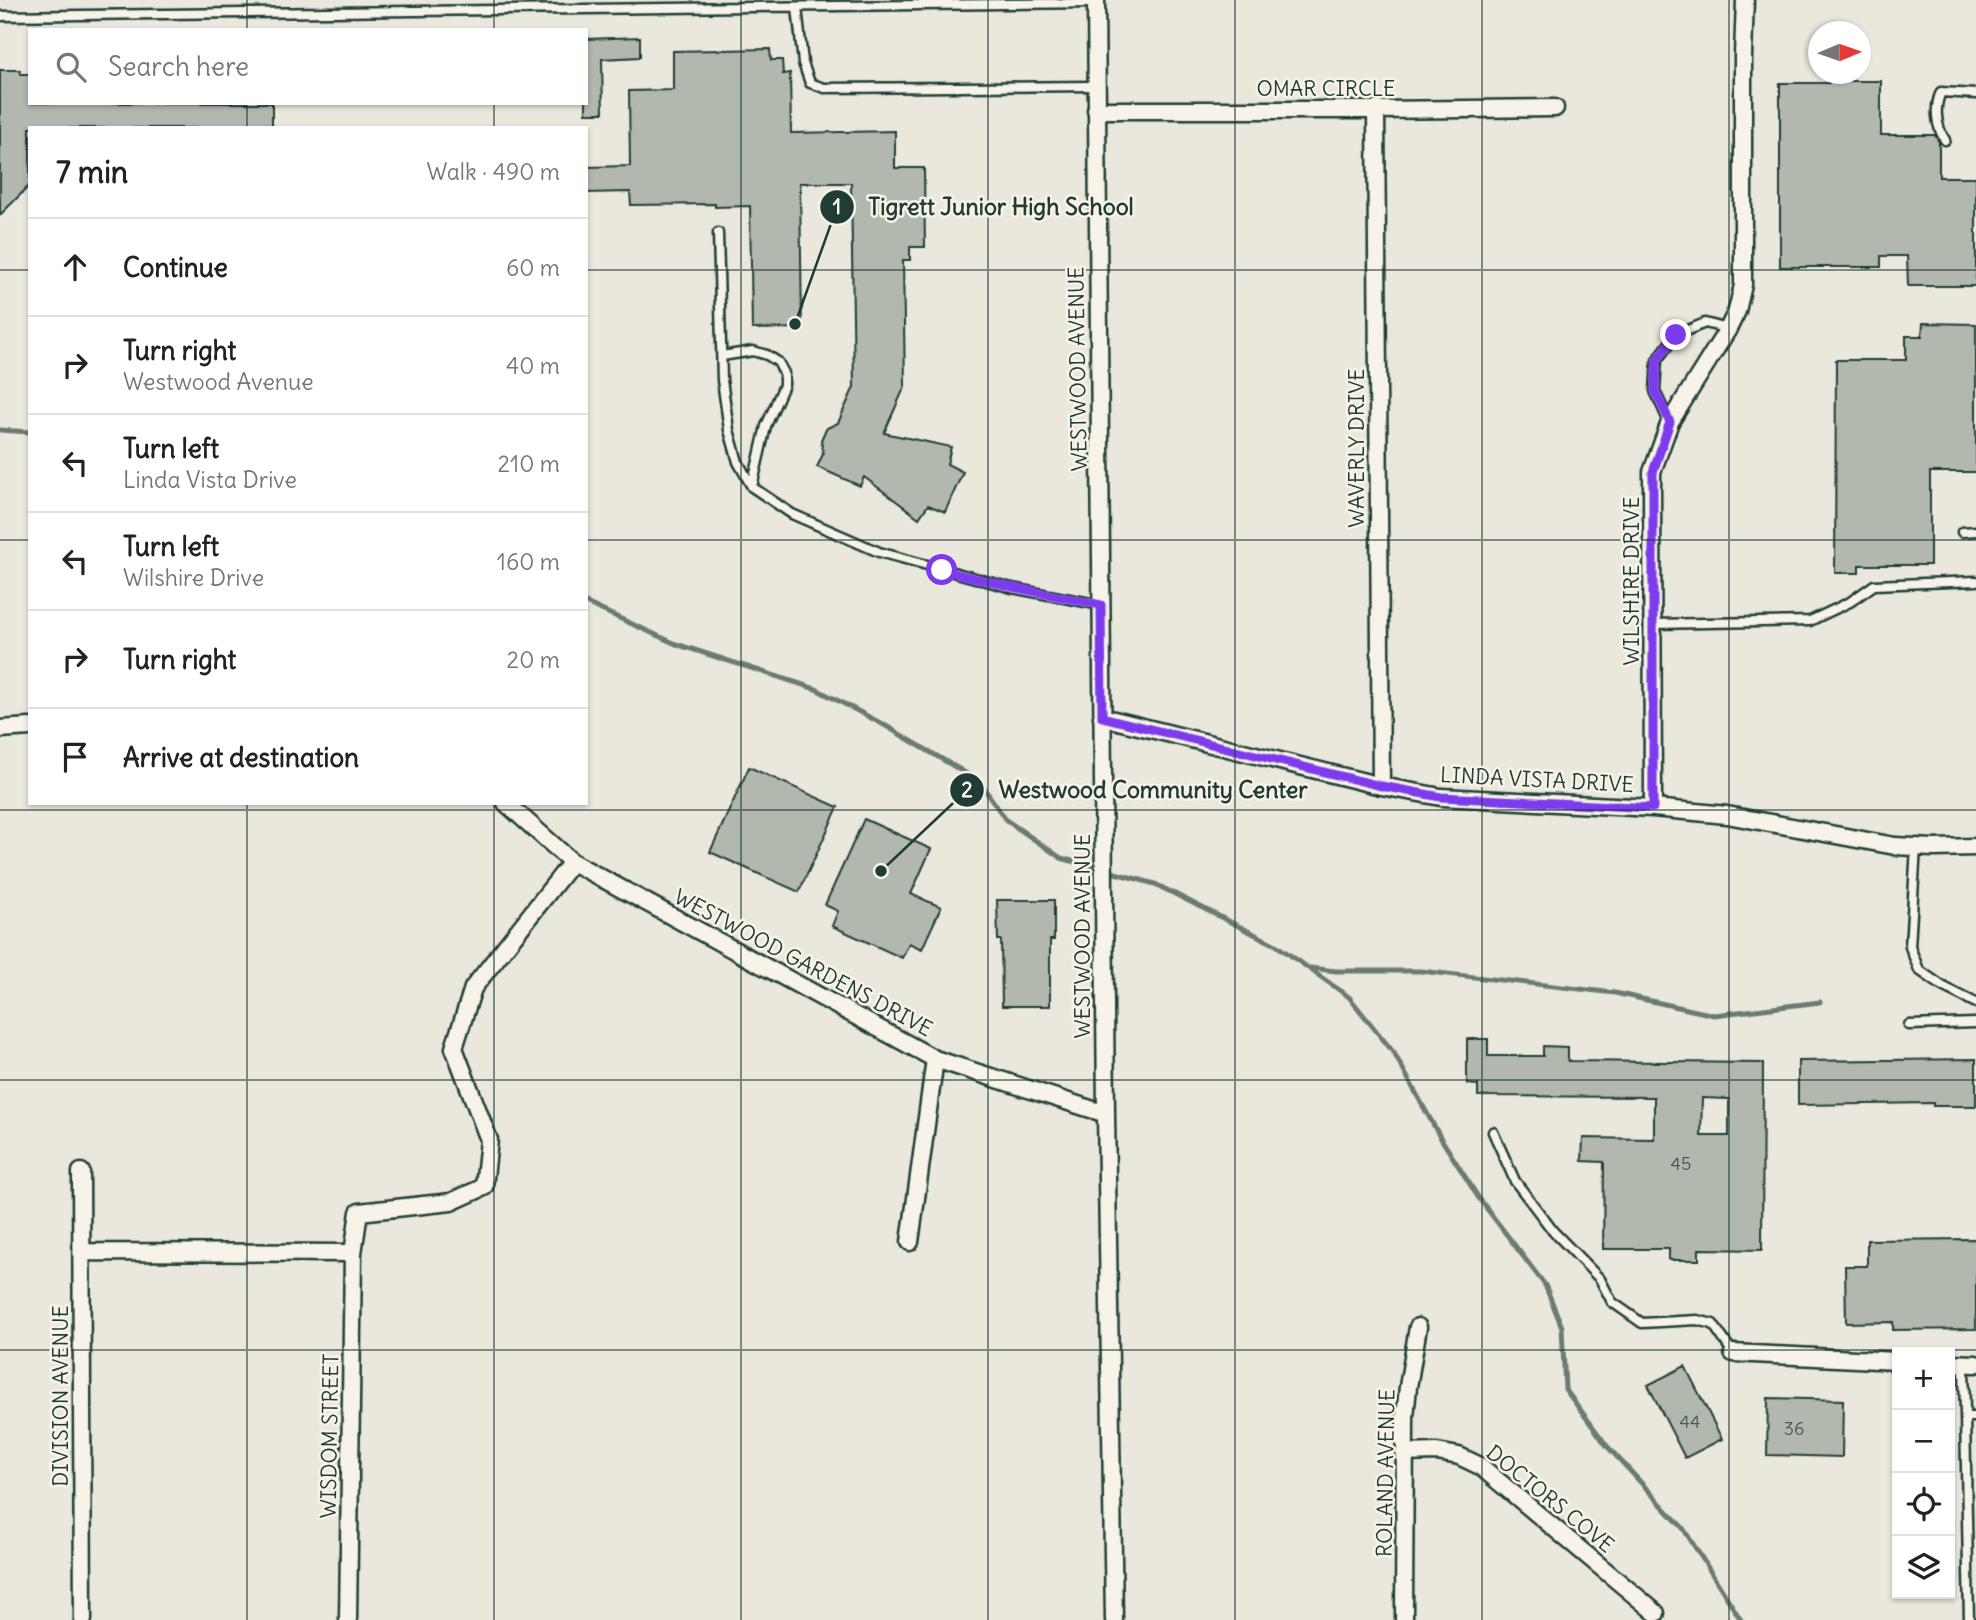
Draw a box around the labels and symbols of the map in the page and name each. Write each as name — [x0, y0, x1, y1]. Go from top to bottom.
north arrow — [1808, 21, 1871, 84]
street label: OMAR CIRCLE — [1257, 75, 1395, 102]
callout: Tigrett Junior High School — [820, 185, 1148, 229]
text: Tigrett Junior High School — [868, 192, 1134, 221]
text: 1 — [833, 193, 841, 220]
street label: WESTWOOD AVENUE — [1062, 266, 1093, 472]
route end — [1660, 319, 1691, 350]
street label: WAVERLY DRIVE — [1343, 368, 1370, 528]
street label: WILSHIRE DRIVE — [1618, 496, 1645, 666]
route start — [926, 554, 957, 585]
street label: LINDA VISTA DRIVE — [1440, 761, 1635, 798]
callout: Westwood Community Center — [949, 768, 1322, 812]
text: Westwood Community Center — [998, 775, 1308, 804]
text: 2 — [961, 776, 973, 803]
street label: WESTWOOD AVENUE — [1069, 834, 1096, 1038]
street label: WESTWOOD GARDENS DRIVE — [669, 883, 937, 1042]
house number: 45 — [1671, 1152, 1691, 1175]
street label: DIVISION AVENUE — [47, 1305, 74, 1487]
street label: WISDOM STREET — [315, 1353, 344, 1519]
street label: ROLAND AVENUE — [1371, 1389, 1400, 1557]
house number: 44 — [1680, 1410, 1700, 1433]
house number: 36 — [1784, 1417, 1804, 1440]
street label: DOCTORS COVE — [1481, 1439, 1620, 1558]

